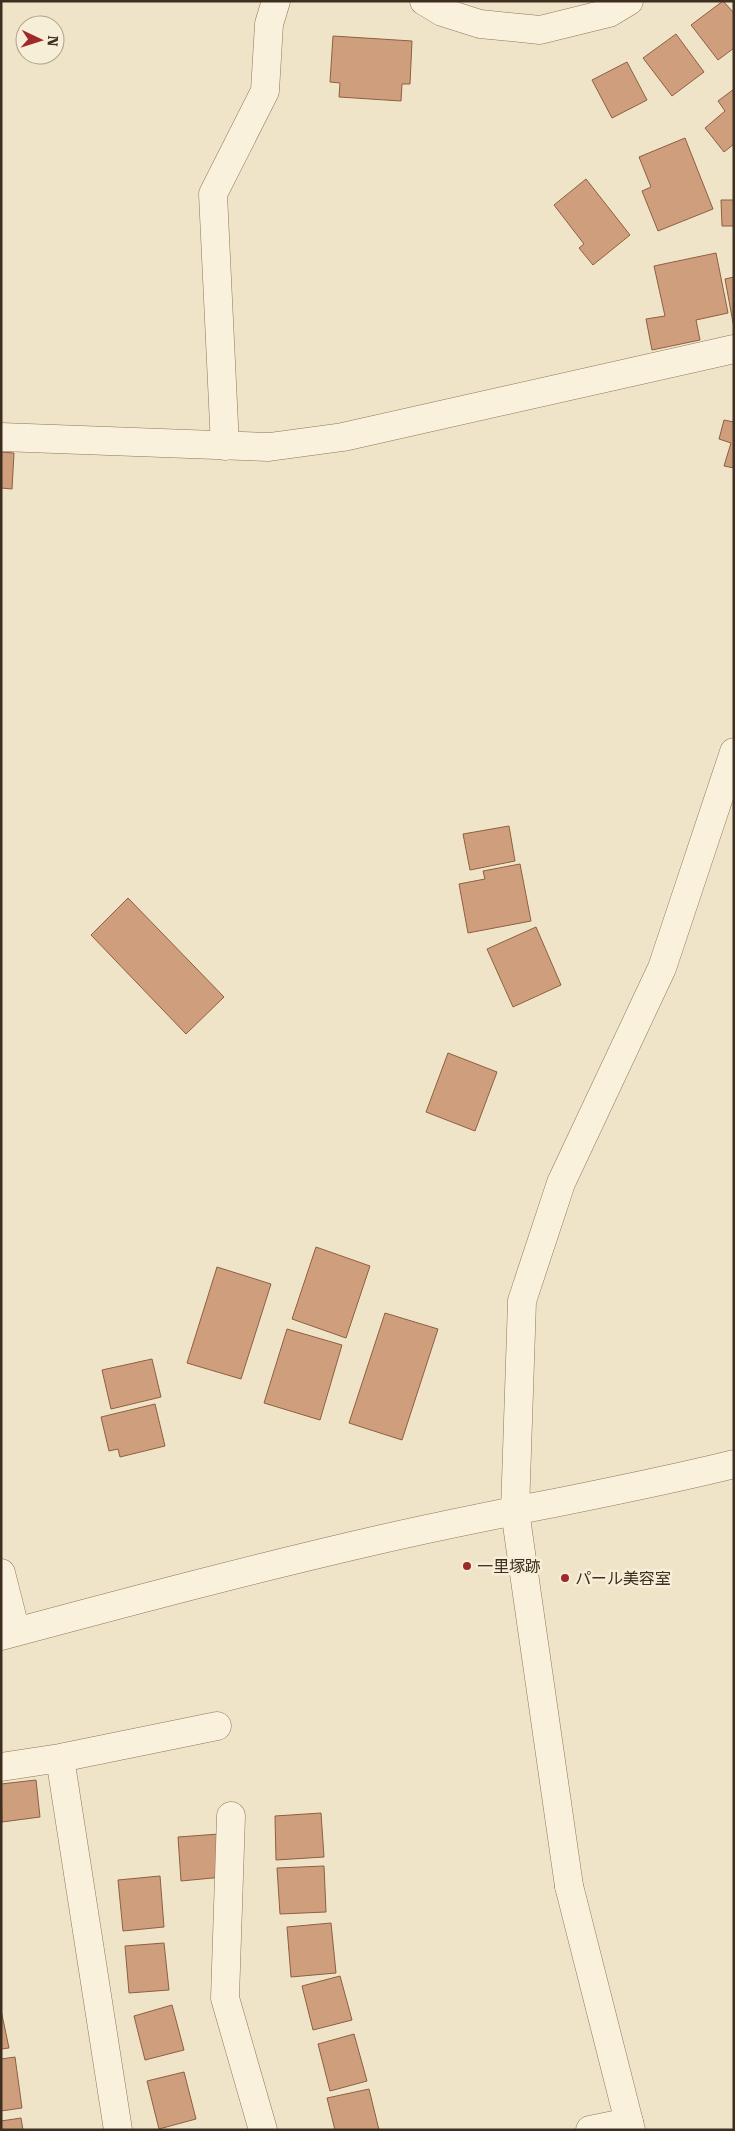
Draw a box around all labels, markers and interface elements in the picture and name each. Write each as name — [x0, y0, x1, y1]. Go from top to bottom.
north arrow — [15, 15, 65, 65]
text: N — [45, 35, 61, 47]
place label: 一里塚跡 — [477, 1557, 541, 1576]
marker: 一里塚跡 — [461, 1560, 473, 1572]
place label: パール美容室 — [575, 1569, 671, 1588]
marker: パール美容室 — [559, 1572, 571, 1584]

